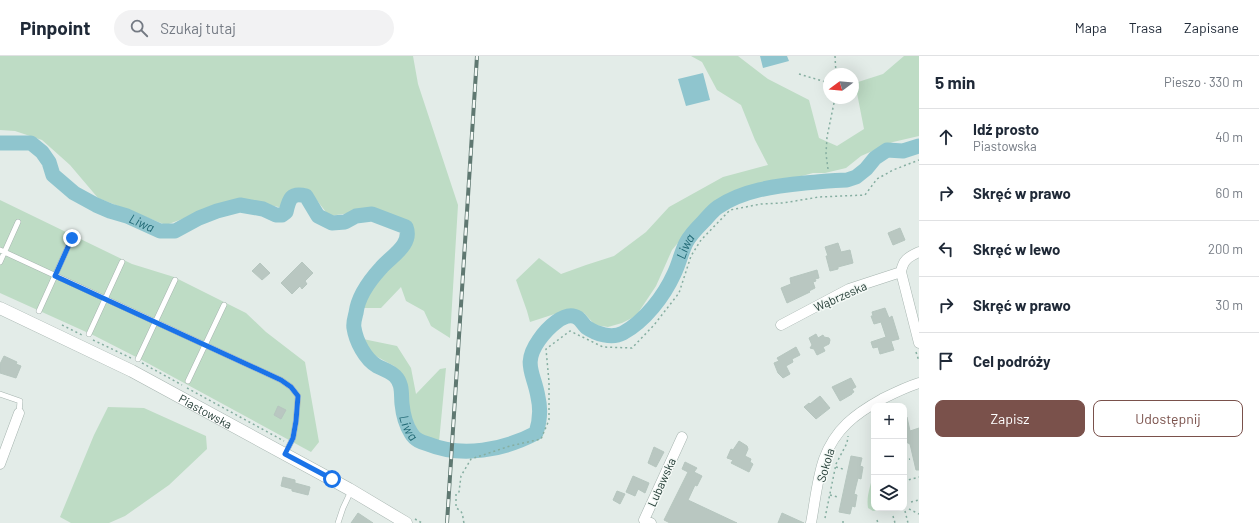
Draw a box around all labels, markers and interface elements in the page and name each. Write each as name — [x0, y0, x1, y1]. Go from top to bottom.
search box — [114, 10, 394, 46]
text: Pinpoint — [20, 16, 90, 39]
icon: search — [128, 17, 150, 39]
text: Szukaj tutaj — [160, 19, 236, 37]
text: Mapa — [1075, 19, 1107, 36]
text: Trasa — [1129, 19, 1162, 36]
text: Zapisane — [1184, 19, 1239, 36]
north arrow — [823, 68, 859, 104]
text: 5 min — [935, 72, 975, 92]
text: Pieszo · 330 m — [1164, 74, 1243, 90]
text: Idź prosto — [973, 120, 1039, 138]
icon: ahead — [935, 126, 957, 148]
text: 40 m — [1215, 129, 1243, 145]
text: Piastowska — [973, 138, 1037, 154]
icon: right — [935, 182, 957, 204]
text: Skręć w prawo — [973, 184, 1071, 202]
text: 60 m — [1216, 185, 1243, 201]
water label: Liwa — [127, 210, 157, 235]
route end — [63, 229, 81, 247]
water label: Liwa — [672, 230, 698, 261]
icon: left — [935, 238, 957, 260]
text: Skręć w lewo — [973, 240, 1060, 258]
text: 200 m — [1208, 241, 1243, 257]
street label: Wąbrzeska — [811, 278, 869, 314]
icon: right — [935, 294, 957, 316]
text: Skręć w prawo — [973, 296, 1071, 314]
text: 30 m — [1216, 297, 1243, 313]
icon: arrive — [935, 350, 957, 372]
text: Cel podróży — [973, 352, 1051, 370]
street label: Piastowska — [176, 391, 235, 431]
button: Zapisz — [935, 400, 1085, 437]
button: Udostępnij — [1093, 400, 1243, 437]
map controls — [871, 403, 907, 511]
button: + — [871, 403, 907, 439]
water label: Liwa — [396, 413, 422, 444]
button: − — [871, 439, 907, 475]
street label: Sokola — [813, 446, 837, 484]
street label: Lubawska — [644, 455, 678, 509]
route start — [323, 470, 341, 488]
button: layers — [871, 475, 907, 511]

